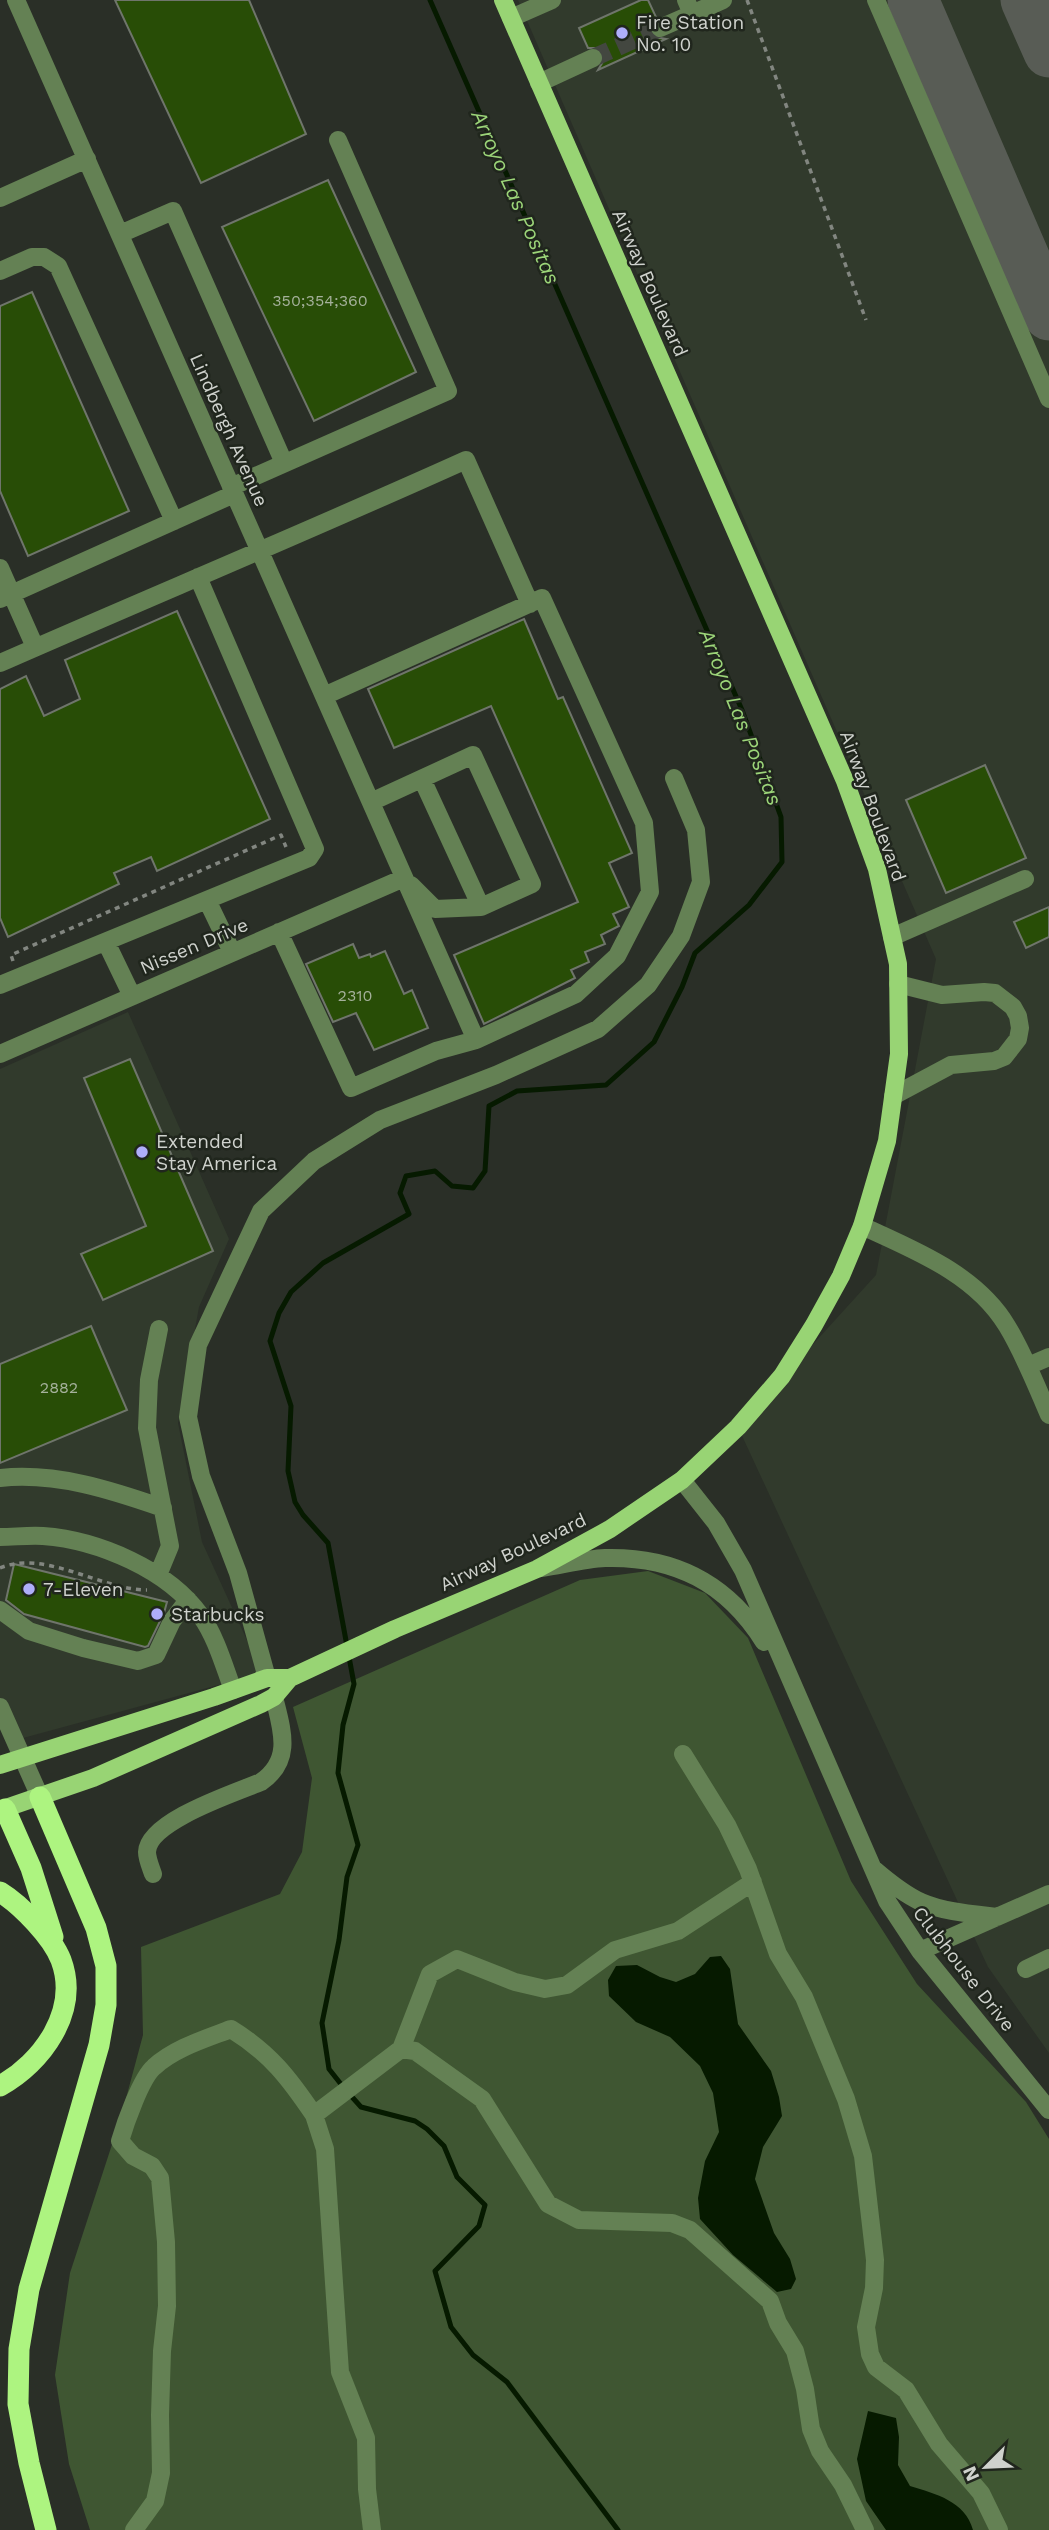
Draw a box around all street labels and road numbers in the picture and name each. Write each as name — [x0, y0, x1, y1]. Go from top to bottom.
street label: Airway Boulevard — [607, 206, 693, 360]
street label: Lindbergh Avenue — [185, 350, 273, 510]
street label: Airway Boulevard — [835, 727, 911, 885]
street label: Nissen Drive — [136, 913, 252, 979]
street label: Airway Boulevard — [436, 1508, 590, 1596]
street label: Clubhouse Drive — [908, 1902, 1020, 2036]

